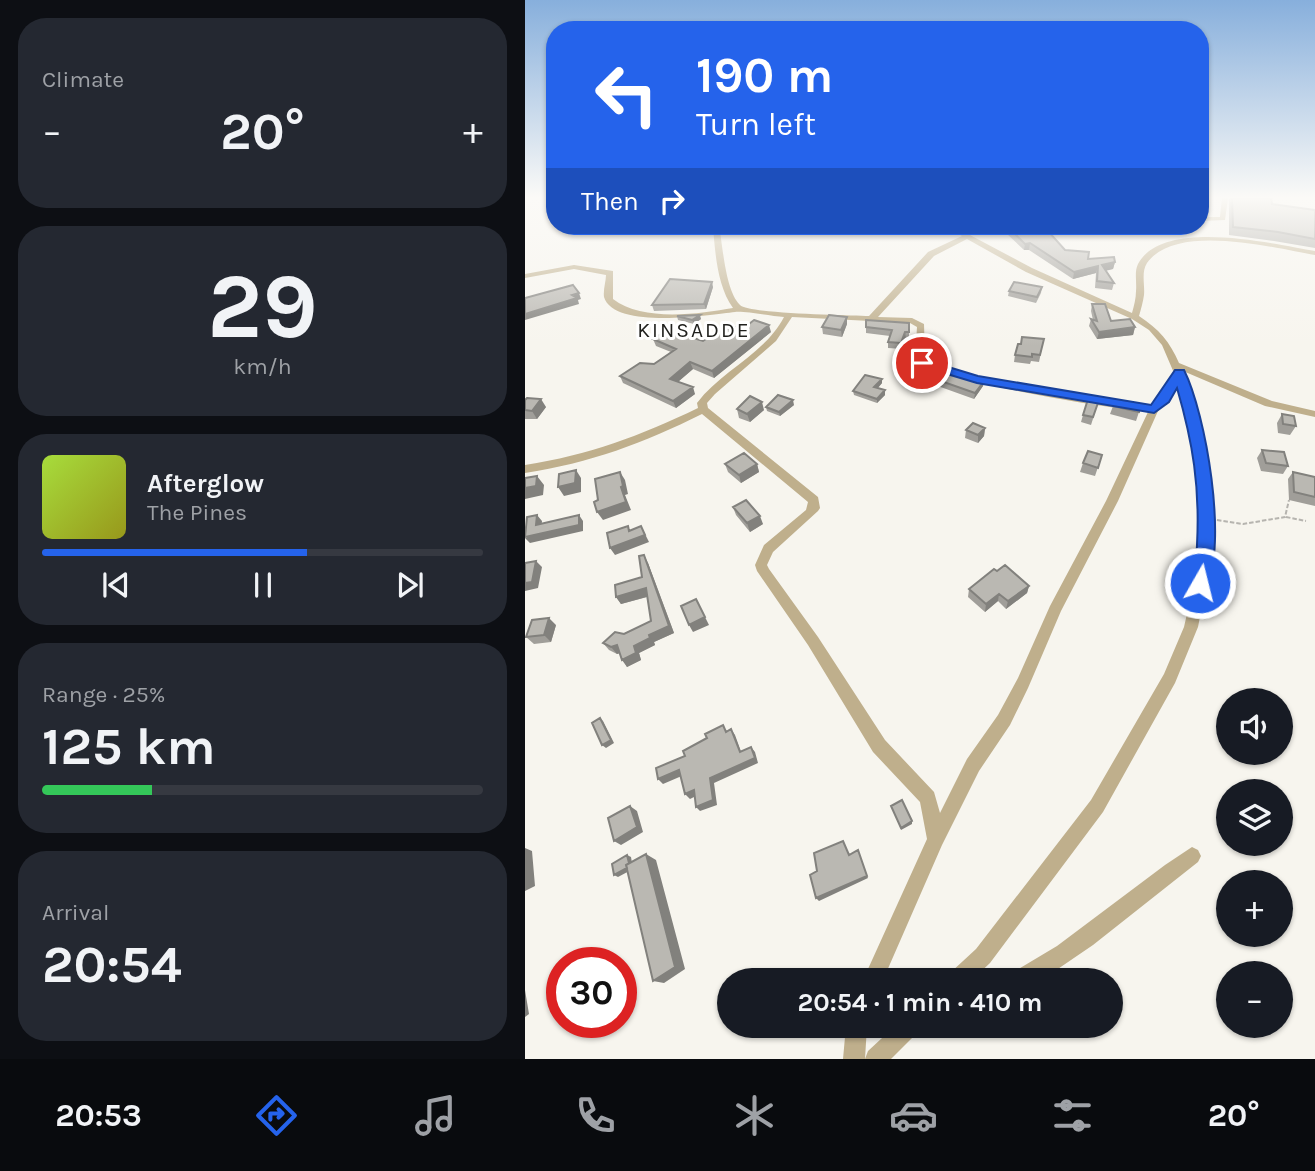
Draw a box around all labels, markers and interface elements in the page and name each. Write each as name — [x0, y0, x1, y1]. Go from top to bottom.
text: 190 m — [696, 47, 833, 104]
icon: left — [581, 49, 672, 140]
text: Climate — [42, 66, 124, 93]
text: 20° — [220, 101, 305, 162]
text: Turn left — [696, 106, 816, 143]
text: − — [42, 109, 62, 154]
text: + — [463, 109, 483, 154]
icon: right — [653, 182, 691, 220]
text: Then — [581, 186, 639, 217]
text: 29 — [207, 254, 318, 360]
district label: KINSADDE — [637, 318, 751, 342]
pin — [892, 333, 952, 393]
icon: arrive — [903, 344, 941, 382]
text: km/h — [233, 353, 292, 380]
text: Afterglow — [147, 468, 264, 499]
text: The Pines — [147, 499, 247, 526]
position arrow — [1163, 546, 1237, 620]
icon: previous — [97, 566, 135, 604]
icon: pause — [244, 566, 282, 604]
icon: next — [391, 566, 429, 604]
text: Range · 25% — [42, 681, 165, 708]
map controls — [1216, 688, 1293, 1038]
button: sound — [1216, 688, 1293, 765]
text: 125 km — [42, 716, 216, 777]
button: layers — [1216, 779, 1293, 856]
button: + — [1216, 870, 1293, 947]
text: Arrival — [42, 899, 109, 926]
text: 20:54 — [42, 934, 182, 995]
speed limit sign: 30 — [546, 947, 637, 1038]
button: − — [1216, 961, 1293, 1038]
text: 20:54 · 1 min · 410 m — [798, 987, 1042, 1018]
icon: directions — [252, 1091, 301, 1140]
icon: music — [411, 1091, 460, 1140]
icon: phone — [571, 1091, 620, 1140]
icon: climate — [730, 1091, 779, 1140]
icon: car — [889, 1091, 938, 1140]
icon: filters — [1048, 1091, 1097, 1140]
text: 20:53 — [55, 1097, 142, 1134]
text: 20° — [1208, 1097, 1260, 1134]

